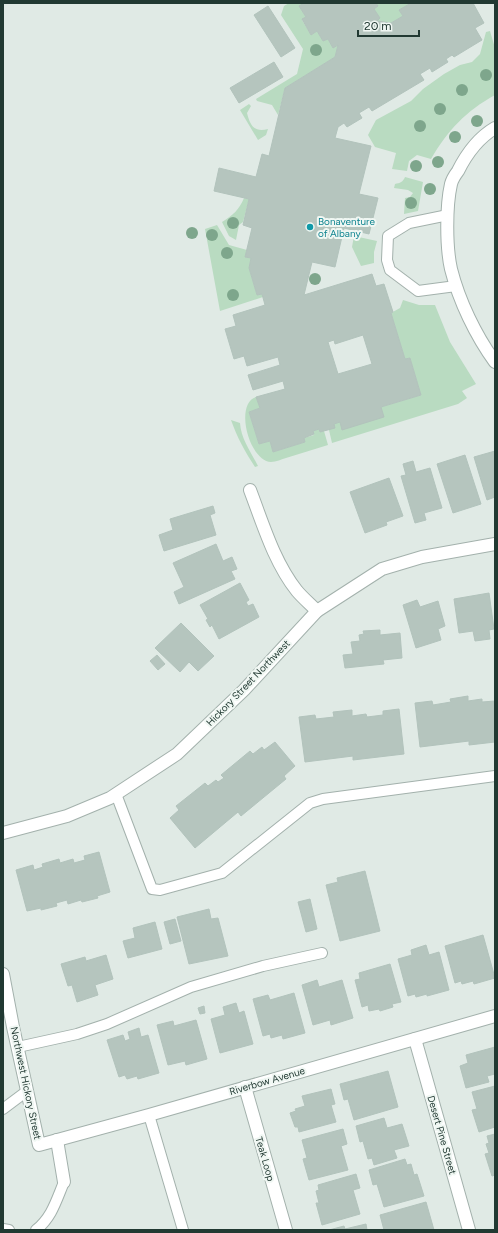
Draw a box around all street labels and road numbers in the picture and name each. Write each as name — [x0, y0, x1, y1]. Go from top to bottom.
street label: Hickory Street Northwest — [203, 637, 293, 729]
street label: Northwest Hickory Street — [8, 1025, 44, 1141]
street label: Riverbow Avenue — [228, 1064, 307, 1098]
street label: Desert Pine Street — [424, 1094, 460, 1176]
street label: Teak Loop — [252, 1135, 278, 1183]

